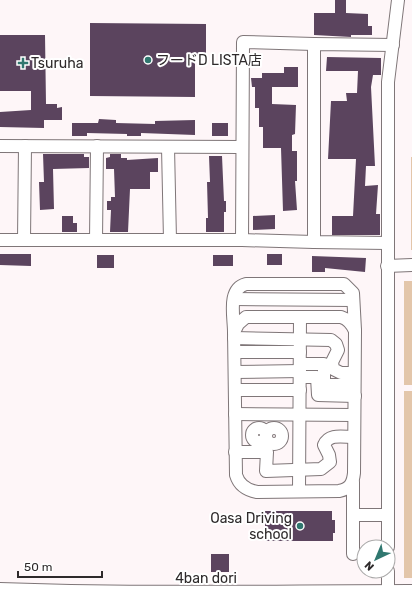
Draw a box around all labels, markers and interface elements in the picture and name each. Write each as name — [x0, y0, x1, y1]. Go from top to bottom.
place label: フードD LISTA店 — [156, 52, 262, 69]
place label: Tsuruha — [31, 55, 83, 72]
marker: フードD LISTA店 — [143, 55, 153, 65]
marker: Tsuruha — [18, 58, 28, 68]
place label: Oasa Driving school — [210, 510, 292, 543]
marker: Oasa Driving school — [295, 521, 305, 531]
north arrow — [356, 539, 396, 579]
scale bar — [18, 553, 102, 579]
text: N — [362, 558, 377, 573]
text: 50 m — [24, 560, 52, 574]
street label: 4ban dori — [175, 570, 237, 587]

